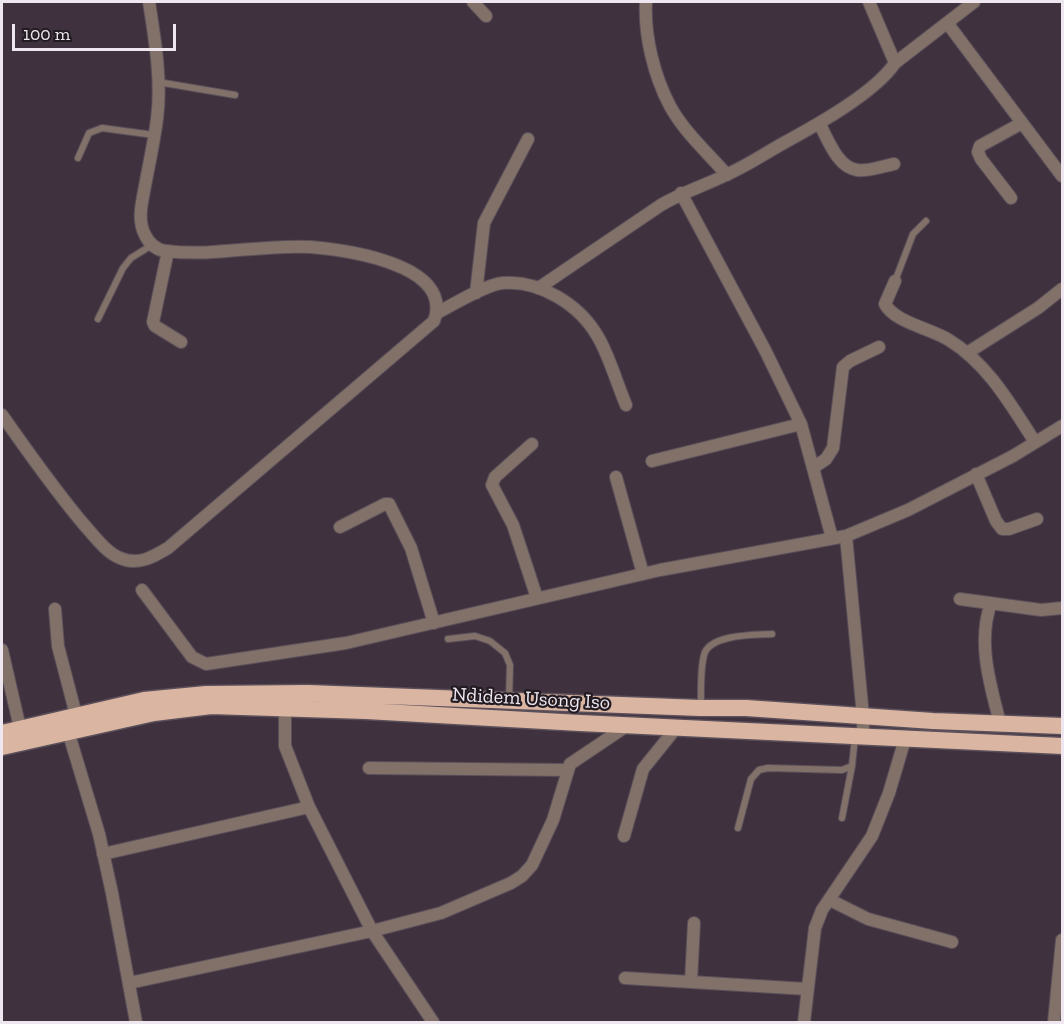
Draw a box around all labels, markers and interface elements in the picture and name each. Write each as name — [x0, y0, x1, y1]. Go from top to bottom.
scale bar — [15, 12, 178, 50]
text: 100 m — [23, 23, 70, 45]
street label: Ndidem Usong Iso — [451, 683, 611, 715]

